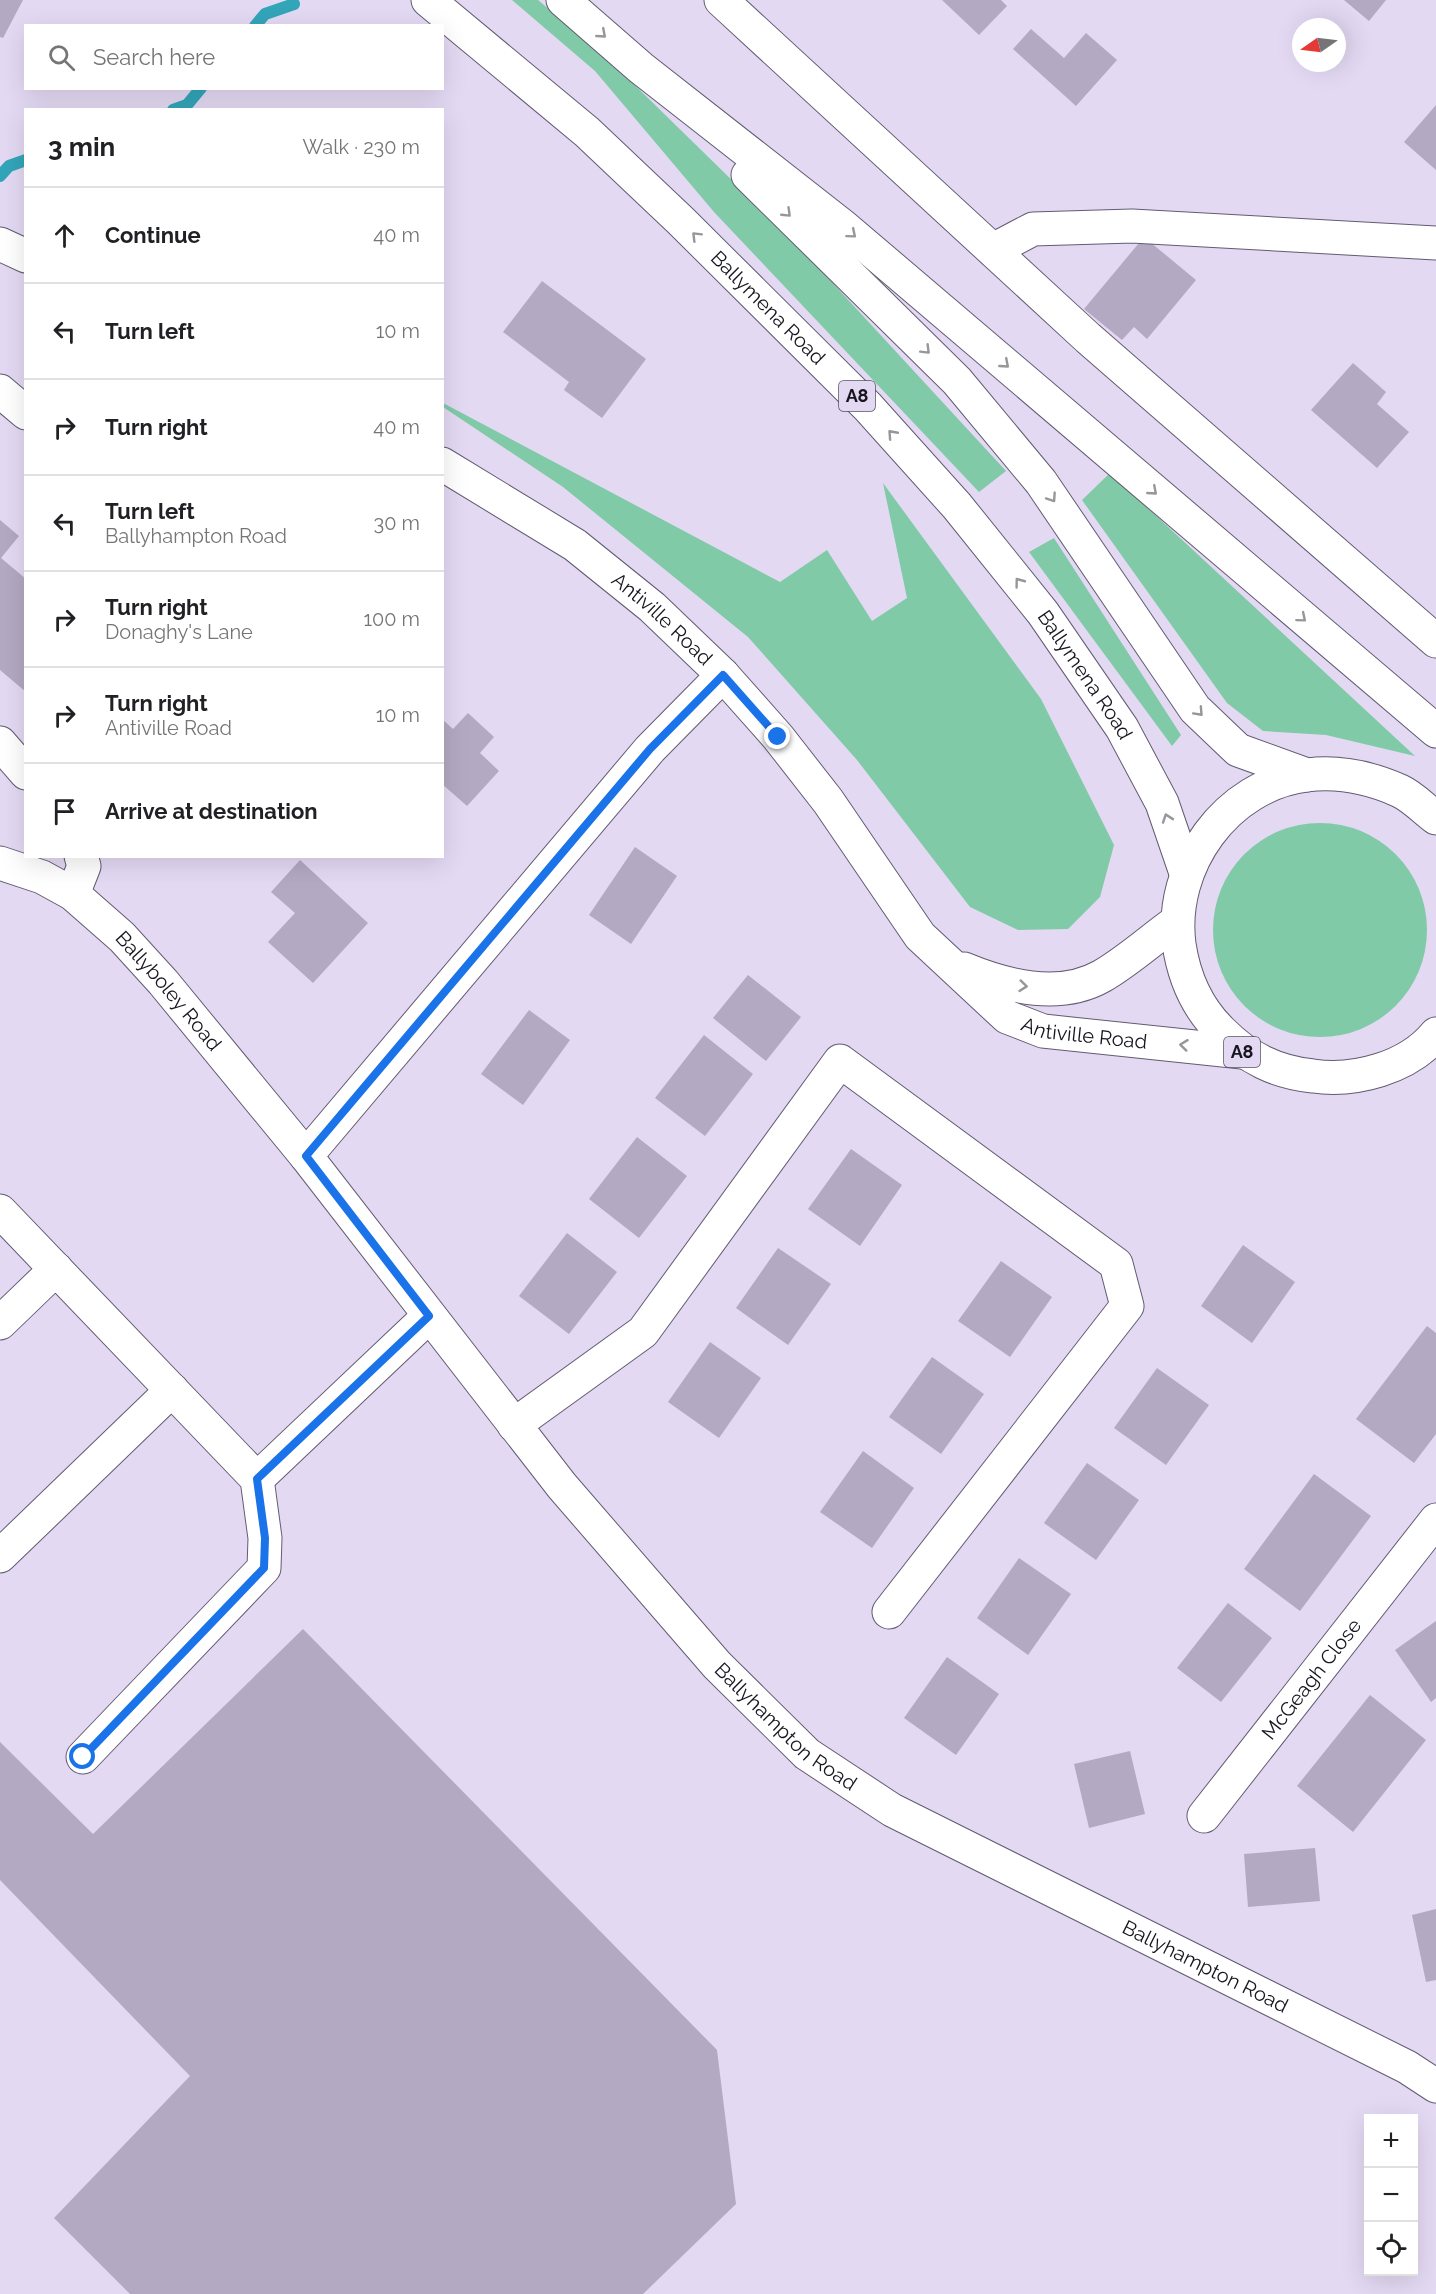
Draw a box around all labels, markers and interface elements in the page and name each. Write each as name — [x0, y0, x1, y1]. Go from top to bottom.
north arrow — [1292, 18, 1346, 72]
search box — [24, 24, 444, 90]
one-way arrow — [595, 27, 606, 38]
icon: search — [45, 41, 78, 74]
text: Search here — [93, 44, 215, 70]
text: 3 min — [48, 132, 115, 162]
text: Walk · 230 m — [302, 135, 420, 159]
one-way arrow — [780, 205, 791, 216]
icon: ahead — [48, 219, 81, 252]
text: Continue — [105, 222, 201, 248]
text: 40 m — [373, 223, 420, 247]
one-way arrow — [845, 227, 856, 238]
one-way arrow — [692, 232, 703, 243]
street label: Ballymena Road — [706, 246, 830, 370]
icon: left — [48, 315, 81, 348]
text: Turn left — [105, 318, 195, 344]
text: 10 m — [376, 319, 420, 343]
one-way arrow — [918, 342, 929, 353]
one-way arrow — [998, 357, 1009, 368]
road number: A8 — [839, 381, 875, 411]
icon: right — [48, 411, 81, 444]
text: Turn right — [105, 414, 208, 440]
text: 40 m — [373, 415, 420, 439]
one-way arrow — [888, 430, 899, 441]
one-way arrow — [1146, 484, 1157, 495]
one-way arrow — [1045, 492, 1056, 503]
text: Turn left — [105, 498, 195, 524]
icon: left — [48, 507, 81, 540]
text: 30 m — [374, 511, 420, 535]
text: Ballyhampton Road — [105, 524, 287, 548]
street label: Antiville Road — [607, 568, 717, 670]
one-way arrow — [1015, 578, 1026, 589]
text: Turn right — [105, 594, 208, 620]
icon: right — [48, 603, 81, 636]
street label: Ballymena Road — [1033, 605, 1138, 743]
text: 100 m — [363, 607, 420, 631]
one-way arrow — [1295, 611, 1306, 622]
text: Donaghy's Lane — [105, 620, 253, 644]
text: Turn right — [105, 690, 208, 716]
icon: right — [48, 699, 81, 732]
text: 10 m — [376, 703, 420, 727]
one-way arrow — [1192, 705, 1203, 716]
text: Antiville Road — [105, 716, 232, 740]
route end — [764, 723, 790, 749]
icon: arrive — [48, 795, 81, 828]
text: Arrive at destination — [105, 798, 318, 824]
one-way arrow — [1161, 813, 1174, 824]
street label: Ballyboley Road — [110, 926, 227, 1056]
one-way arrow — [1019, 979, 1028, 992]
street label: Antiville Road — [1018, 1012, 1148, 1054]
road number: A8 — [1224, 1037, 1260, 1067]
one-way arrow — [1179, 1039, 1188, 1052]
street label: McGeagh Close — [1257, 1614, 1366, 1744]
street label: Ballyhampton Road — [710, 1658, 861, 1795]
route start — [69, 1743, 95, 1769]
street label: Ballyhampton Road — [1119, 1915, 1292, 2018]
map controls — [1364, 2114, 1418, 2276]
button: + — [1364, 2114, 1418, 2168]
button: − — [1364, 2168, 1418, 2222]
button: locate — [1364, 2222, 1418, 2276]

